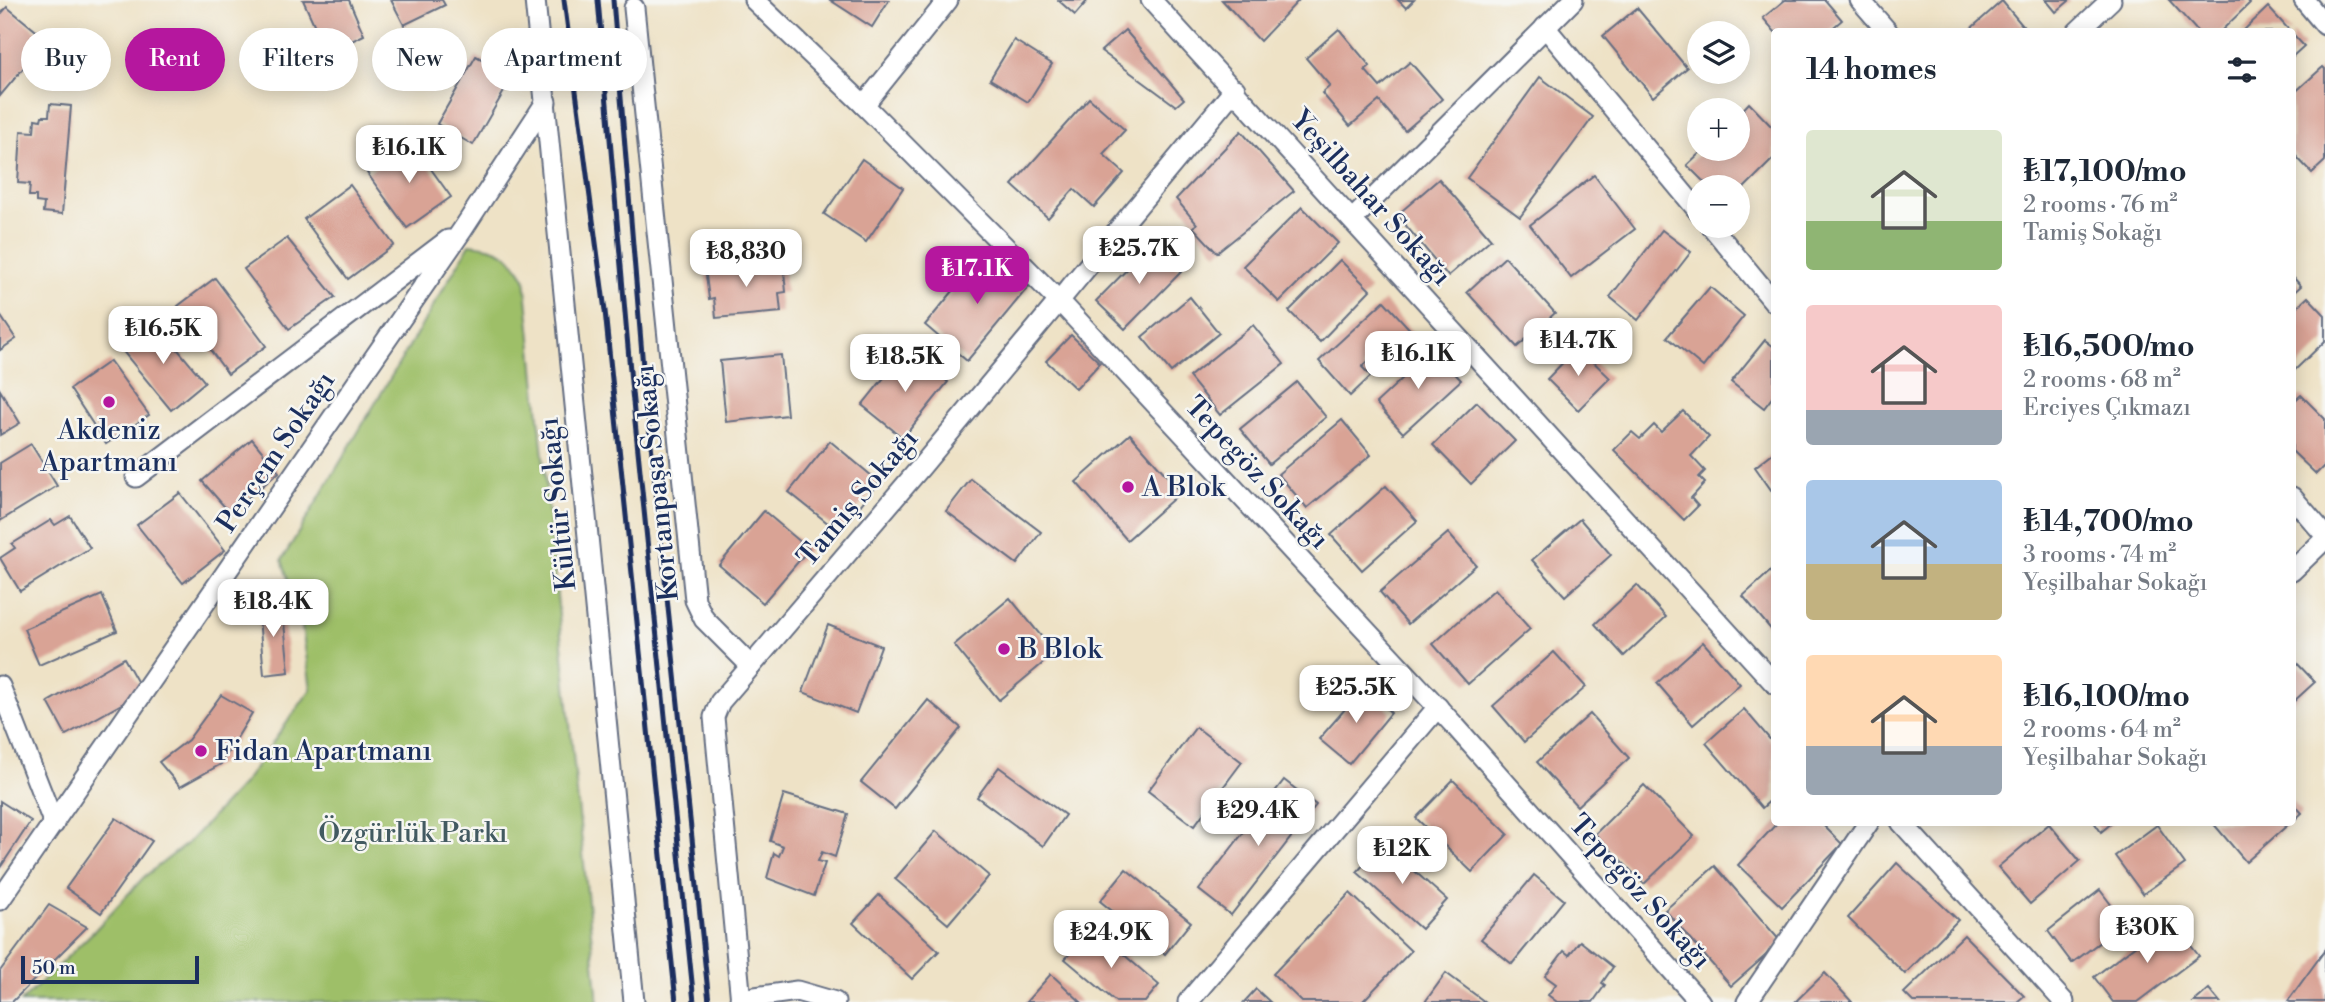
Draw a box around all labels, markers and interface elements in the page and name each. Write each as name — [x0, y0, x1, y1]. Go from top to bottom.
map controls — [1687, 21, 1750, 238]
button: layers — [1687, 21, 1750, 84]
chip: Buy — [21, 28, 111, 91]
chip: Rent — [125, 28, 225, 91]
chip: Filters — [239, 28, 358, 91]
chip: New — [372, 28, 467, 91]
chip: Apartment — [481, 28, 647, 91]
text: 14 homes — [1806, 51, 1937, 89]
icon: filters — [2223, 51, 2261, 89]
button: + — [1687, 98, 1750, 161]
street label: Yeşilbahar Sokağı — [1282, 101, 1459, 293]
pin: ₺16.1K — [352, 125, 466, 185]
text: ₺16.1K — [372, 134, 446, 162]
text: ₺17,100/mo — [2023, 153, 2187, 191]
icon: home — [1862, 158, 1946, 242]
button: − — [1687, 175, 1750, 238]
text: 2 rooms · 76 m² — [2023, 191, 2178, 219]
text: Tamiş Sokağı — [2023, 219, 2162, 247]
pin: ₺25.7K — [1082, 226, 1196, 286]
pin: ₺8,830 — [689, 230, 803, 289]
text: ₺25.7K — [1099, 235, 1179, 263]
text: ₺8,830 — [706, 238, 786, 266]
pin: ₺17.1K — [920, 246, 1034, 306]
text: ₺17.1K — [941, 255, 1013, 283]
pin: ₺16.5K — [106, 306, 220, 366]
text: ₺16.5K — [124, 315, 202, 343]
pin: ₺14.7K — [1521, 318, 1635, 378]
text: ₺14.7K — [1539, 327, 1617, 355]
text: ₺16,500/mo — [2023, 328, 2195, 366]
pin: ₺16.1K — [1361, 332, 1475, 391]
icon: home — [1862, 333, 1946, 417]
pin: ₺18.5K — [848, 334, 962, 394]
text: ₺16.1K — [1381, 340, 1455, 368]
text: ₺18.5K — [866, 343, 944, 371]
street label: Kortanpaşa Sokağı — [627, 363, 687, 603]
street label: Perçem Sokağı — [209, 365, 343, 539]
text: 2 rooms · 68 m² — [2023, 366, 2181, 394]
street label: Tepegöz Sokağı — [1177, 389, 1337, 557]
marker: Akdeniz Apartmanı — [101, 394, 117, 410]
text: Erciyes Çıkmazı — [2023, 394, 2191, 422]
place label: Akdeniz Apartmanı — [40, 413, 177, 480]
street label: Kültür Sokağı — [531, 416, 585, 592]
street label: Tamiş Sokağı — [790, 422, 926, 574]
place label: A Blok — [1141, 470, 1227, 505]
marker: A Blok — [1120, 479, 1136, 495]
text: ₺14,700/mo — [2023, 503, 2194, 541]
icon: home — [1862, 508, 1946, 592]
text: 3 rooms · 74 m² — [2023, 541, 2176, 569]
text: Yeşilbahar Sokağı — [2023, 569, 2207, 597]
pin: ₺18.4K — [216, 580, 330, 639]
text: ₺18.4K — [234, 588, 312, 616]
place label: B Blok — [1017, 632, 1103, 667]
marker: B Blok — [996, 641, 1012, 657]
pin: ₺25.5K — [1299, 666, 1413, 725]
text: ₺25.5K — [1315, 674, 1397, 702]
text: ₺16,100/mo — [2023, 678, 2190, 716]
icon: home — [1862, 683, 1946, 767]
text: 2 rooms · 64 m² — [2023, 716, 2181, 744]
place label: Fidan Apartmanı — [215, 734, 432, 769]
marker: Fidan Apartmanı — [193, 743, 209, 759]
text: Yeşilbahar Sokağı — [2023, 744, 2207, 772]
pin: ₺29.4K — [1201, 788, 1315, 848]
text: ₺29.4K — [1217, 797, 1299, 825]
street label: Tepegöz Sokağı — [1561, 807, 1719, 977]
park label: Özgürlük Parkı — [318, 815, 508, 851]
pin: ₺12K — [1361, 826, 1443, 886]
text: ₺12K — [1373, 835, 1431, 863]
pin: ₺30K — [2106, 906, 2188, 965]
pin: ₺24.9K — [1054, 911, 1168, 970]
text: ₺30K — [2116, 914, 2178, 942]
text: ₺24.9K — [1070, 919, 1152, 947]
scale bar — [21, 953, 200, 985]
text: 50 m — [32, 956, 76, 980]

